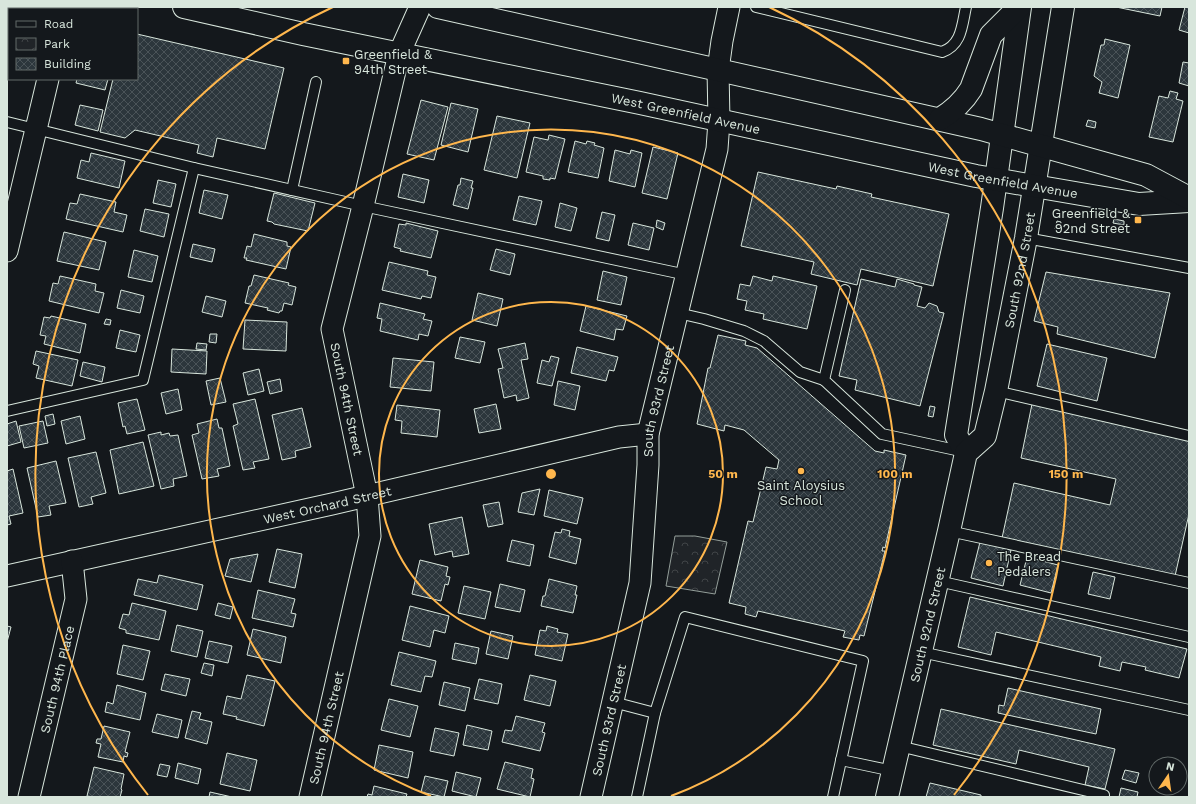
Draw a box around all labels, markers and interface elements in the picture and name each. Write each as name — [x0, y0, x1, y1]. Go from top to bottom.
legend — [8, 8, 138, 80]
text: Road — [44, 17, 73, 31]
text: Park — [44, 37, 70, 51]
place label: Greenfield & 94th Street — [354, 47, 433, 77]
marker: Greenfield & 94th Street — [341, 56, 351, 66]
text: Building — [44, 57, 91, 71]
street label: West Greenfield Avenue — [610, 90, 762, 137]
street label: West Greenfield Avenue — [927, 159, 1079, 201]
place label: Greenfield & 92nd Street — [1052, 206, 1131, 236]
street label: South 92nd Street — [1002, 211, 1038, 329]
marker: Greenfield & 92nd Street — [1133, 215, 1143, 225]
street label: South 94th Street — [327, 341, 366, 457]
street label: South 93rd Street — [641, 343, 677, 457]
marker: Saint Aloysius School — [796, 466, 806, 476]
centre of rings — [544, 467, 558, 481]
text: 50 m — [708, 467, 738, 481]
text: 100 m — [877, 467, 913, 481]
text: 150 m — [1049, 467, 1083, 481]
place label: Saint Aloysius School — [757, 478, 845, 508]
street label: West Orchard Street — [262, 483, 393, 527]
place label: The Bread Pedalers — [997, 549, 1061, 579]
marker: The Bread Pedalers — [984, 558, 994, 568]
street label: South 92nd Street — [907, 565, 948, 684]
street label: South 94th Place — [37, 624, 77, 735]
street label: South 93rd Street — [589, 662, 629, 778]
street label: South 94th Street — [306, 670, 347, 786]
north arrow — [1148, 756, 1188, 796]
text: N — [1165, 759, 1176, 774]

